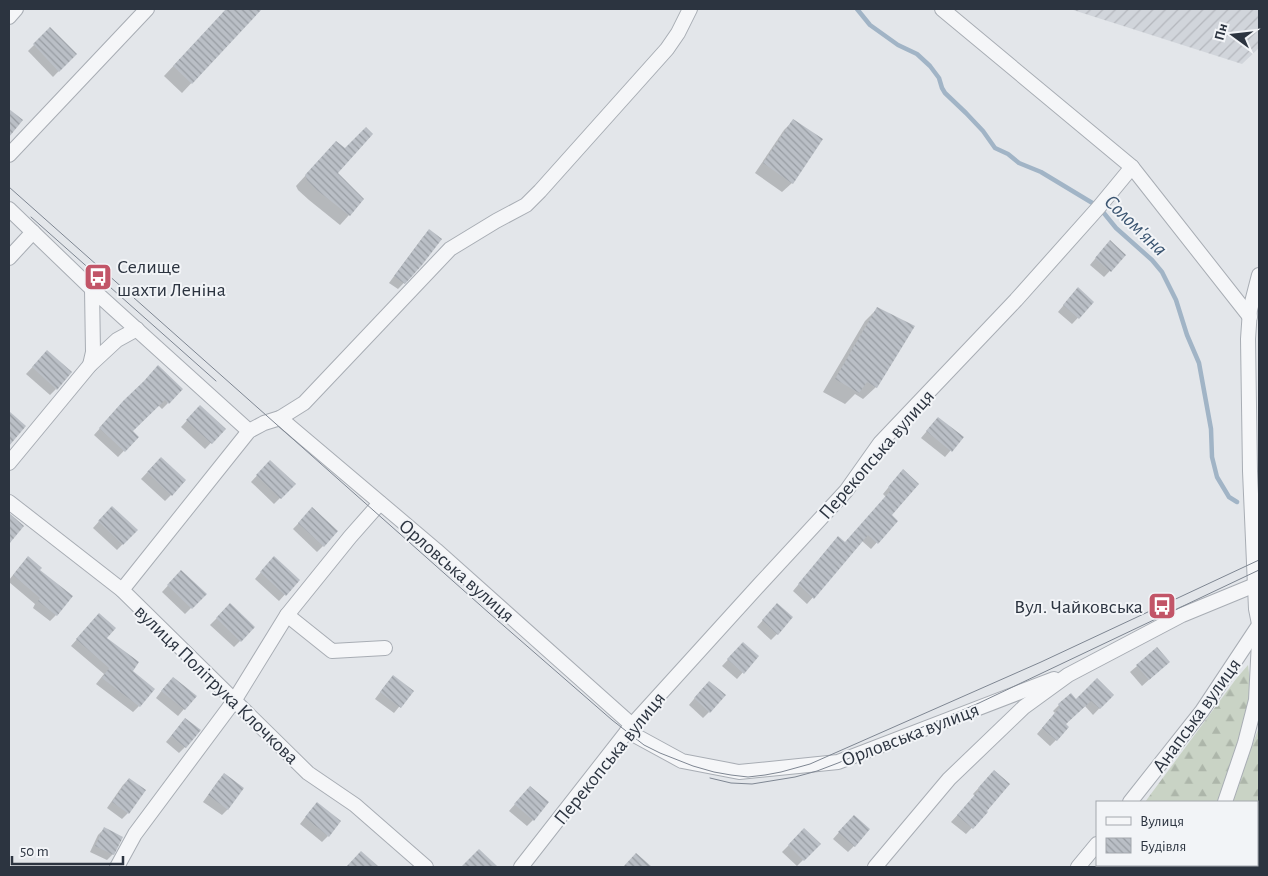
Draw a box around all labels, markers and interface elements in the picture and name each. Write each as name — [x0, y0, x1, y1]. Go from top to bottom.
north arrow — [1208, 10, 1258, 60]
text: Пн — [1212, 22, 1230, 42]
water label: Солом'яна — [1100, 191, 1171, 260]
place label: Селище шахти Леніна — [117, 257, 226, 300]
bus stop icon: Селище шахти Леніна — [83, 262, 113, 292]
street label: Перекопська вулиця — [815, 386, 938, 523]
street label: Орловська вулиця — [395, 515, 518, 626]
bus stop icon: Вул. Чайковська — [1147, 591, 1177, 621]
place label: Вул. Чайковська — [1014, 597, 1143, 617]
street label: вулиця Політрука Клочкова — [130, 601, 302, 768]
street label: Анапська вулиця — [1149, 655, 1245, 776]
street label: Перекопська вулиця — [550, 688, 669, 829]
street label: Орловська вулиця — [839, 699, 982, 770]
legend — [1096, 801, 1258, 866]
text: Вулиця — [1140, 814, 1184, 829]
scale bar — [12, 834, 124, 866]
text: Будівля — [1140, 839, 1186, 854]
text: 50 m — [20, 844, 49, 859]

